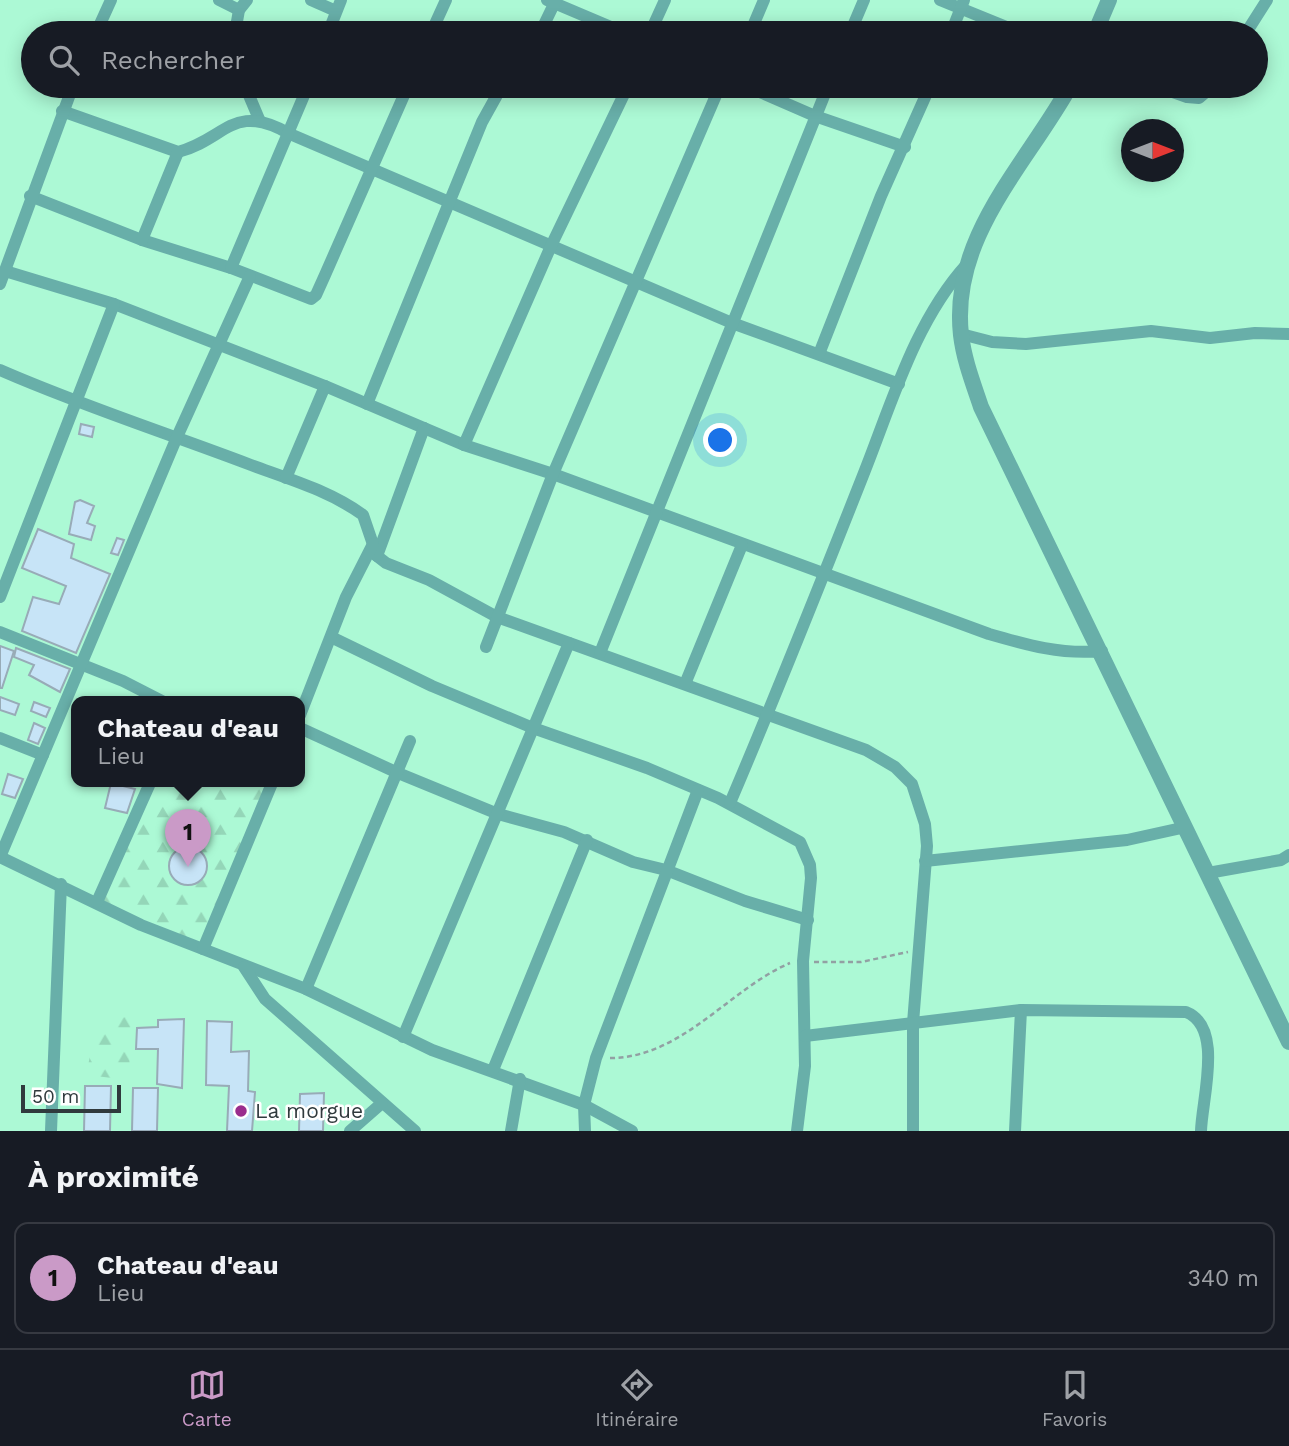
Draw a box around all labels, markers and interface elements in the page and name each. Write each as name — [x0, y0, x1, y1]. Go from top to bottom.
search box — [21, 21, 1268, 98]
icon: search — [45, 41, 83, 79]
text: Rechercher — [101, 45, 245, 75]
north arrow — [1121, 119, 1184, 182]
your location — [703, 423, 737, 457]
popup — [71, 696, 305, 787]
text: Chateau d'eau — [97, 713, 279, 743]
text: Lieu — [97, 743, 145, 770]
pin: 1 — [165, 809, 211, 867]
scale bar — [21, 1082, 121, 1114]
text: 50 m — [32, 1085, 79, 1108]
place label: La morgue — [255, 1098, 363, 1123]
marker: La morgue — [233, 1103, 249, 1119]
text: À proximité — [28, 1159, 199, 1194]
text: Chateau d'eau — [97, 1250, 279, 1280]
text: 1 — [48, 1265, 58, 1292]
text: 340 m — [1187, 1265, 1259, 1292]
text: Lieu — [97, 1280, 144, 1307]
tab: Carte — [182, 1366, 232, 1431]
tab: Itinéraire — [595, 1366, 678, 1431]
tab: Favoris — [1042, 1366, 1107, 1431]

